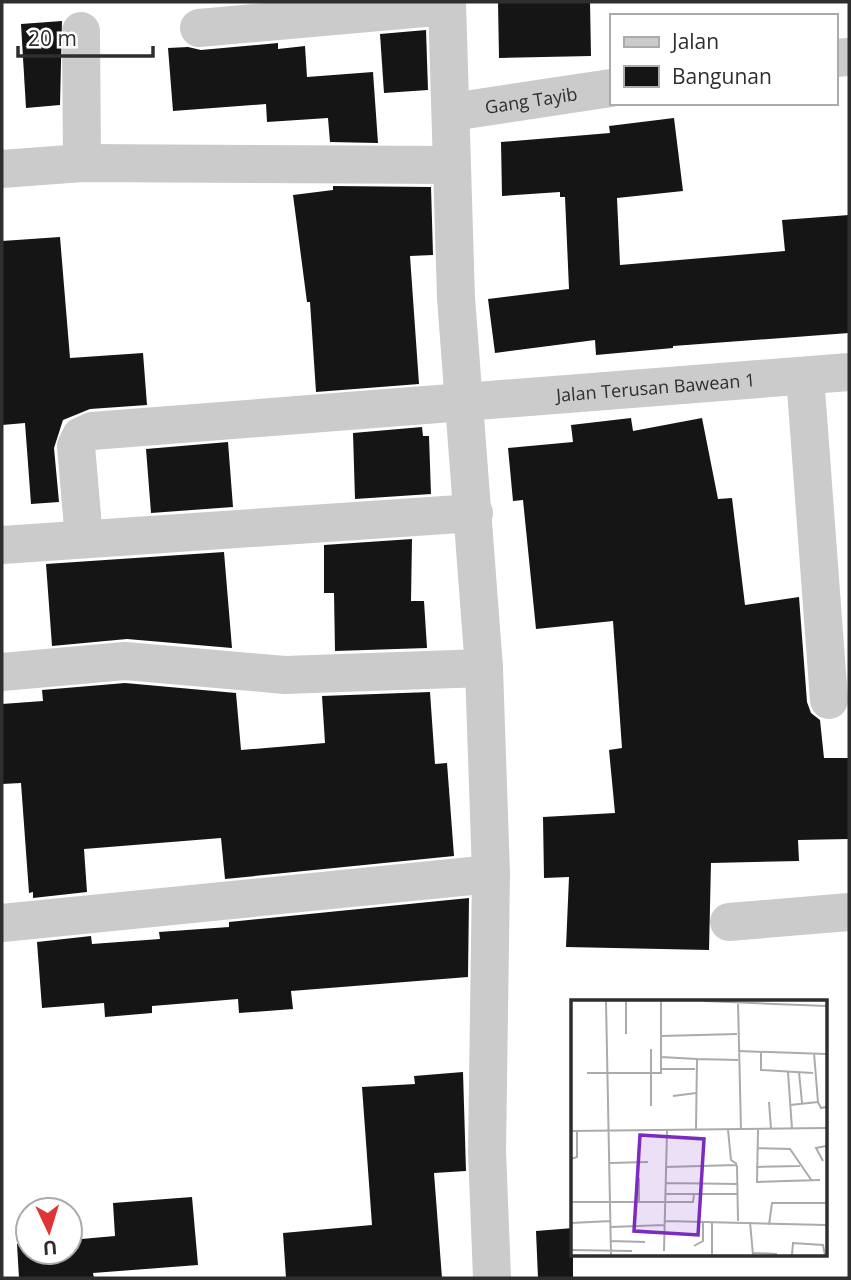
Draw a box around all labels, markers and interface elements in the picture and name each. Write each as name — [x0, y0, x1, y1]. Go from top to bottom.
scale bar — [18, 14, 152, 58]
legend — [610, 14, 837, 105]
text: 20 m — [28, 24, 77, 52]
text: Jalan — [670, 27, 719, 55]
text: Bangunan — [672, 62, 772, 90]
street label: Gang Tayib — [483, 81, 579, 119]
street label: Jalan Terusan Bawean 1 — [553, 367, 756, 407]
inset map — [571, 1000, 826, 1256]
north arrow — [14, 1196, 84, 1266]
text: U — [42, 1234, 58, 1261]

